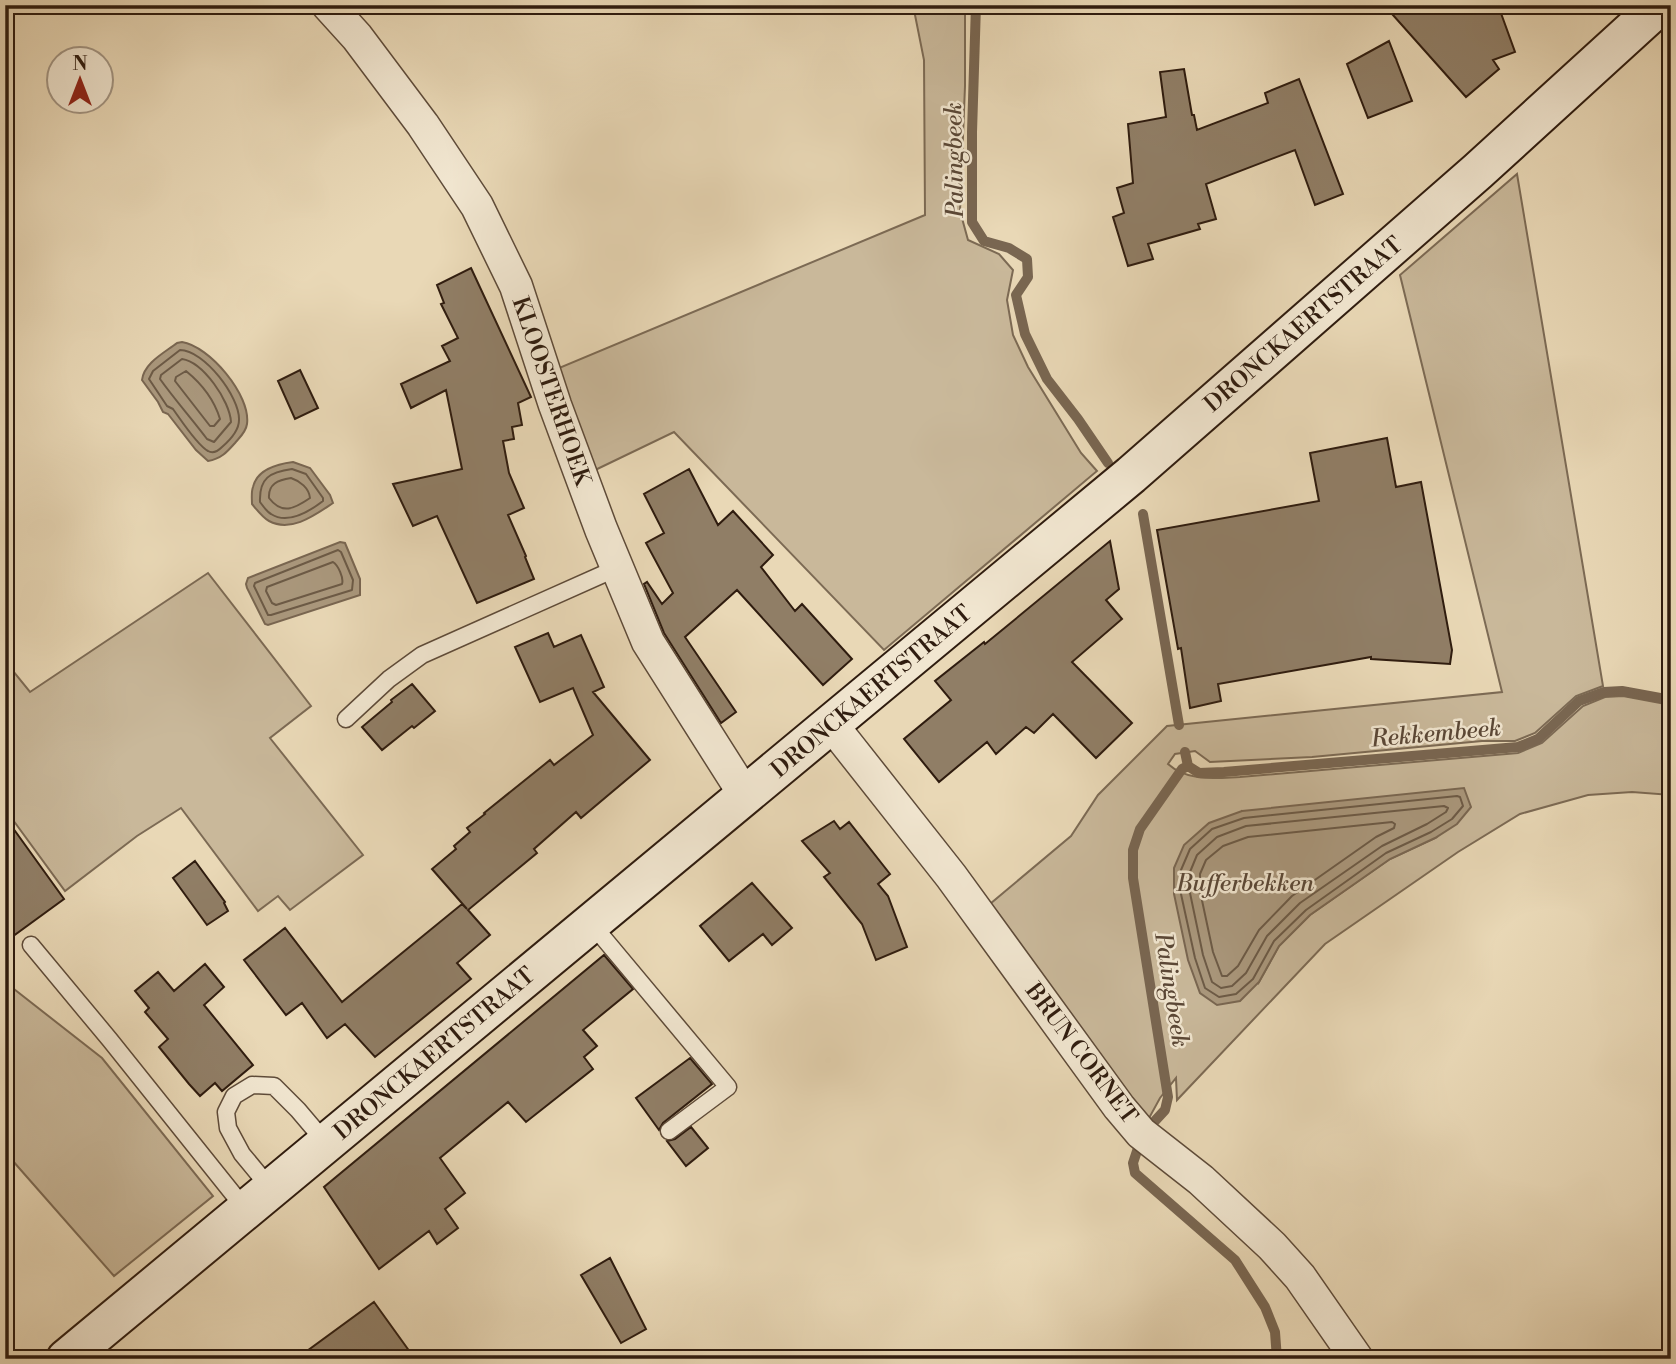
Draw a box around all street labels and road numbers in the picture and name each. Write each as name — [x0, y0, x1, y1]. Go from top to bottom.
street label: DRONCKAERTSTRAAT — [1199, 231, 1409, 419]
street label: KLOOSTERHOEK — [506, 293, 597, 491]
street label: DRONCKAERTSTRAAT — [766, 600, 978, 784]
street label: DRONCKAERTSTRAAT — [329, 962, 541, 1146]
street label: BRUN CORNET — [1019, 977, 1143, 1129]

